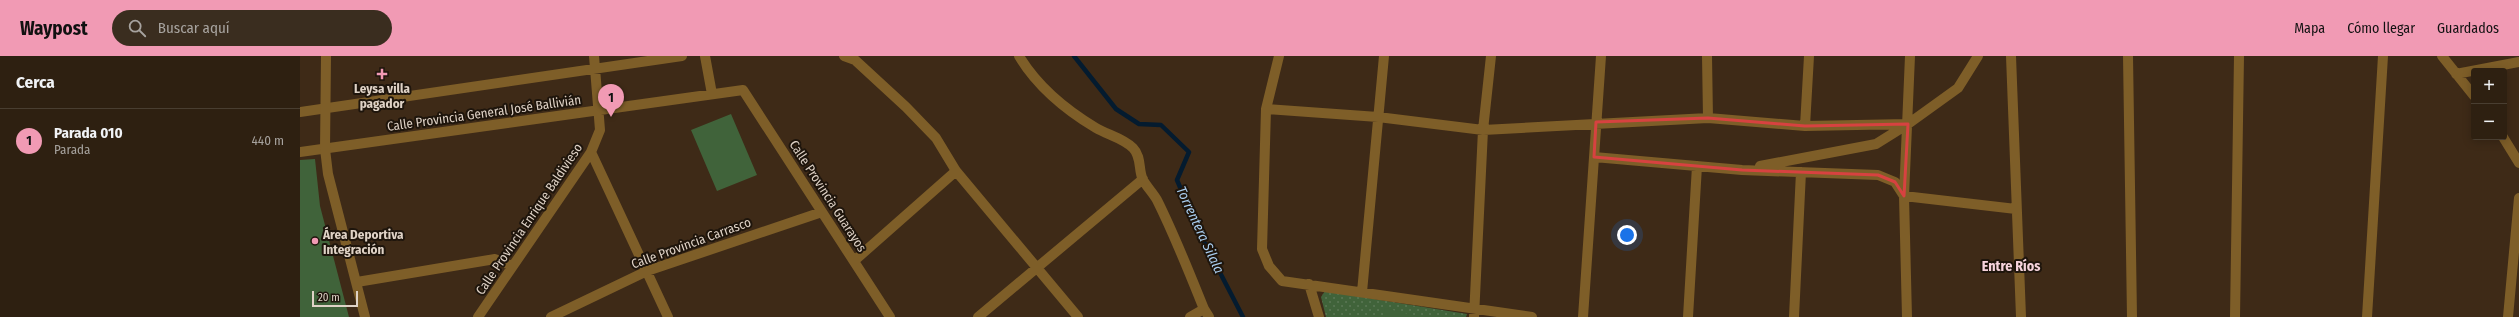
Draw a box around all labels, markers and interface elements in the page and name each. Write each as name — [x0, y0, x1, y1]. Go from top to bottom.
search box — [112, 10, 392, 46]
text: Waypost — [20, 17, 88, 40]
icon: search — [126, 17, 148, 39]
text: Buscar aquí — [158, 19, 230, 37]
text: Mapa — [2294, 20, 2325, 37]
text: Cómo llegar — [2347, 20, 2415, 37]
text: Guardados — [2437, 20, 2499, 37]
map controls — [2471, 68, 2507, 140]
button: + — [2471, 68, 2507, 104]
marker: Leysa villa pagador — [377, 69, 387, 79]
text: Cerca — [16, 72, 55, 93]
place label: Leysa villa pagador — [354, 81, 411, 111]
pin: 1 — [598, 84, 624, 117]
street label: Calle Provincia General José Ballivián — [386, 92, 582, 134]
button: − — [2471, 104, 2507, 140]
text: Parada 010 — [54, 124, 123, 142]
text: 1 — [26, 133, 32, 148]
text: 440 m — [252, 133, 284, 148]
street label: Calle Provincia Guarayos — [786, 138, 870, 255]
street label: Calle Provincia Enrique Baldivieso — [473, 140, 585, 298]
text: Parada — [54, 142, 90, 157]
water label: Torrentera Silala — [1172, 184, 1228, 276]
street label: Calle Provincia Carrasco — [629, 214, 753, 272]
your location — [1617, 225, 1637, 245]
place label: Área Deportiva Integración — [322, 226, 404, 257]
marker: Área Deportiva Integración — [310, 236, 320, 246]
district label: Entre Ríos — [1982, 258, 2040, 275]
scale bar — [312, 289, 358, 308]
text: 20 m — [318, 291, 340, 304]

